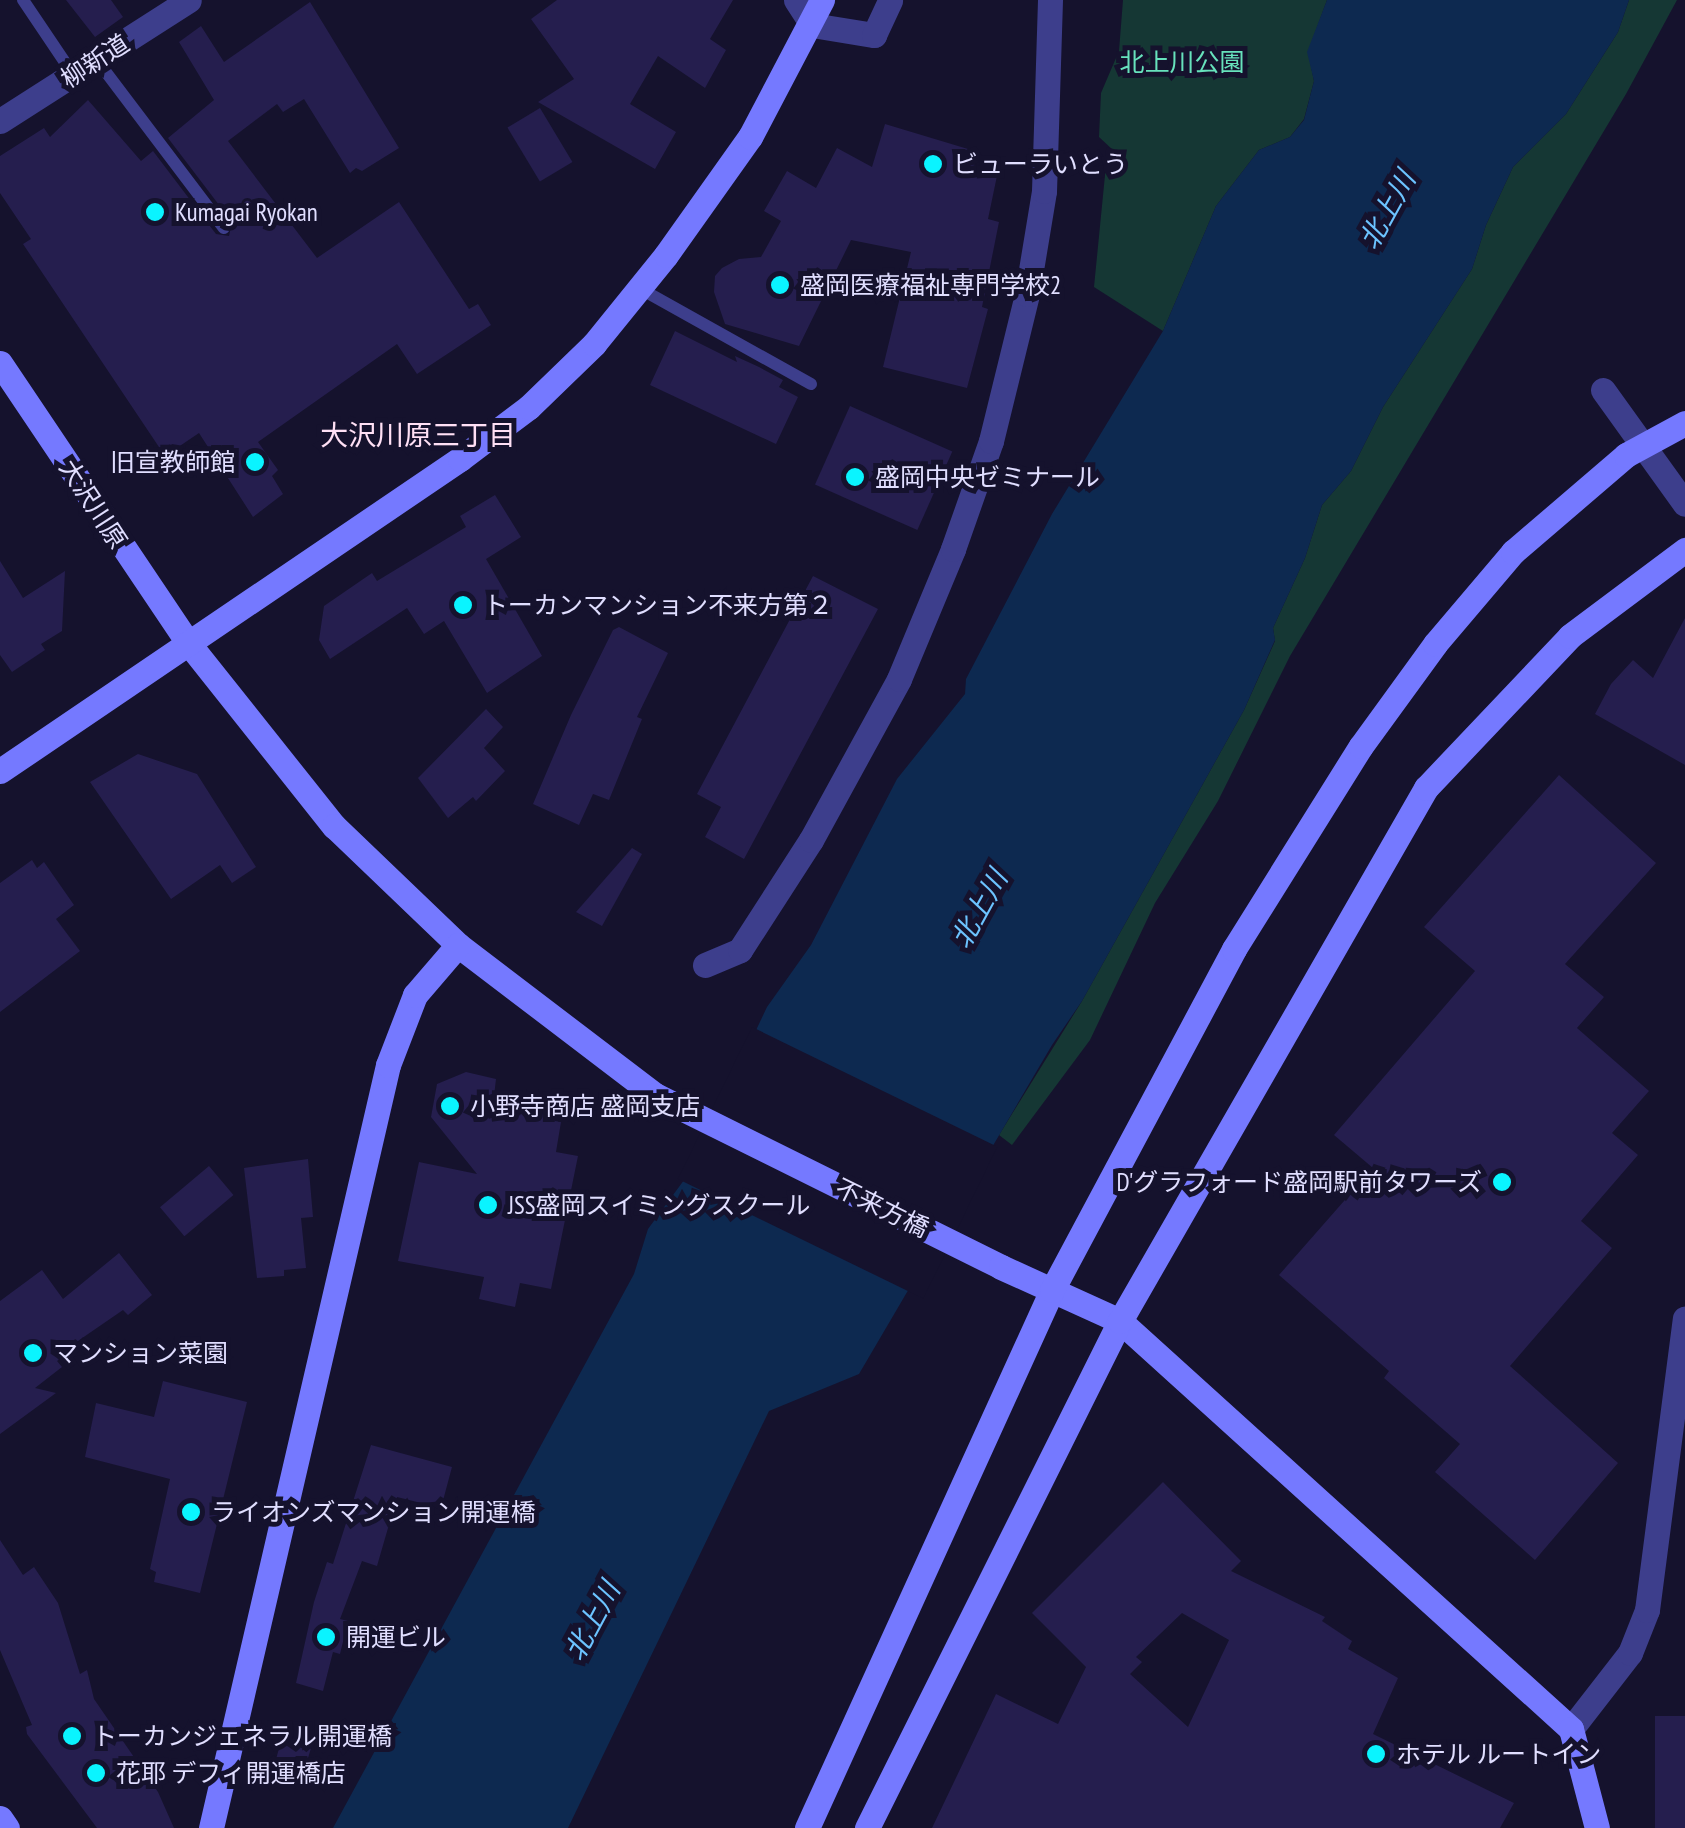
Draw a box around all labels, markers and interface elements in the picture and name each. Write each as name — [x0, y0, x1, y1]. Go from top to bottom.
street label: 柳新道 — [55, 28, 135, 94]
park label: 北上川公園 — [1120, 47, 1244, 77]
place label: ビューラいとう — [953, 149, 1128, 179]
marker: ビューラいとう — [922, 153, 944, 175]
water label: 北上川 — [1352, 165, 1422, 255]
place label: Kumagai Ryokan — [175, 197, 318, 227]
marker: Kumagai Ryokan — [144, 201, 166, 223]
place label: 盛岡医療福祉専門学校2 — [800, 270, 1061, 300]
marker: 盛岡医療福祉専門学校2 — [769, 274, 791, 296]
district label: 大沢川原三丁目 — [320, 418, 516, 452]
place label: 旧宣教師館 — [110, 447, 235, 477]
marker: 旧宣教師館 — [244, 451, 266, 473]
street label: 大沢川原 — [53, 454, 133, 554]
place label: 盛岡中央ゼミナール — [875, 462, 1100, 492]
marker: 盛岡中央ゼミナール — [844, 466, 866, 488]
place label: トーカンマンション不来方第２ — [483, 590, 833, 620]
marker: トーカンマンション不来方第２ — [452, 594, 474, 616]
water label: 北上川 — [944, 864, 1014, 954]
place label: 小野寺商店 盛岡支店 — [470, 1091, 700, 1121]
marker: 小野寺商店 盛岡支店 — [439, 1095, 461, 1117]
place label: D'グラフォード盛岡駅前タワーズ — [1115, 1167, 1482, 1197]
marker: D'グラフォード盛岡駅前タワーズ — [1491, 1171, 1513, 1193]
street label: 不来方橋 — [830, 1173, 934, 1243]
place label: JSS盛岡スイミングスクール — [508, 1190, 810, 1220]
marker: JSS盛岡スイミングスクール — [477, 1194, 499, 1216]
place label: マンション菜園 — [53, 1338, 228, 1368]
marker: マンション菜園 — [22, 1342, 44, 1364]
place label: ライオンズマンション開運橋 — [211, 1497, 536, 1527]
marker: ライオンズマンション開運橋 — [180, 1501, 202, 1523]
water label: 北上川 — [557, 1576, 627, 1666]
place label: 開運ビル — [346, 1622, 446, 1652]
marker: 開運ビル — [315, 1626, 337, 1648]
place label: トーカンジェネラル開運橋 — [92, 1721, 392, 1751]
marker: トーカンジェネラル開運橋 — [61, 1725, 83, 1747]
place label: ホテル ルートイン — [1396, 1739, 1601, 1769]
marker: ホテル ルートイン — [1365, 1743, 1387, 1765]
place label: 花耶 デフィ開運橋店 — [116, 1758, 346, 1788]
marker: 花耶 デフィ開運橋店 — [85, 1762, 107, 1784]

